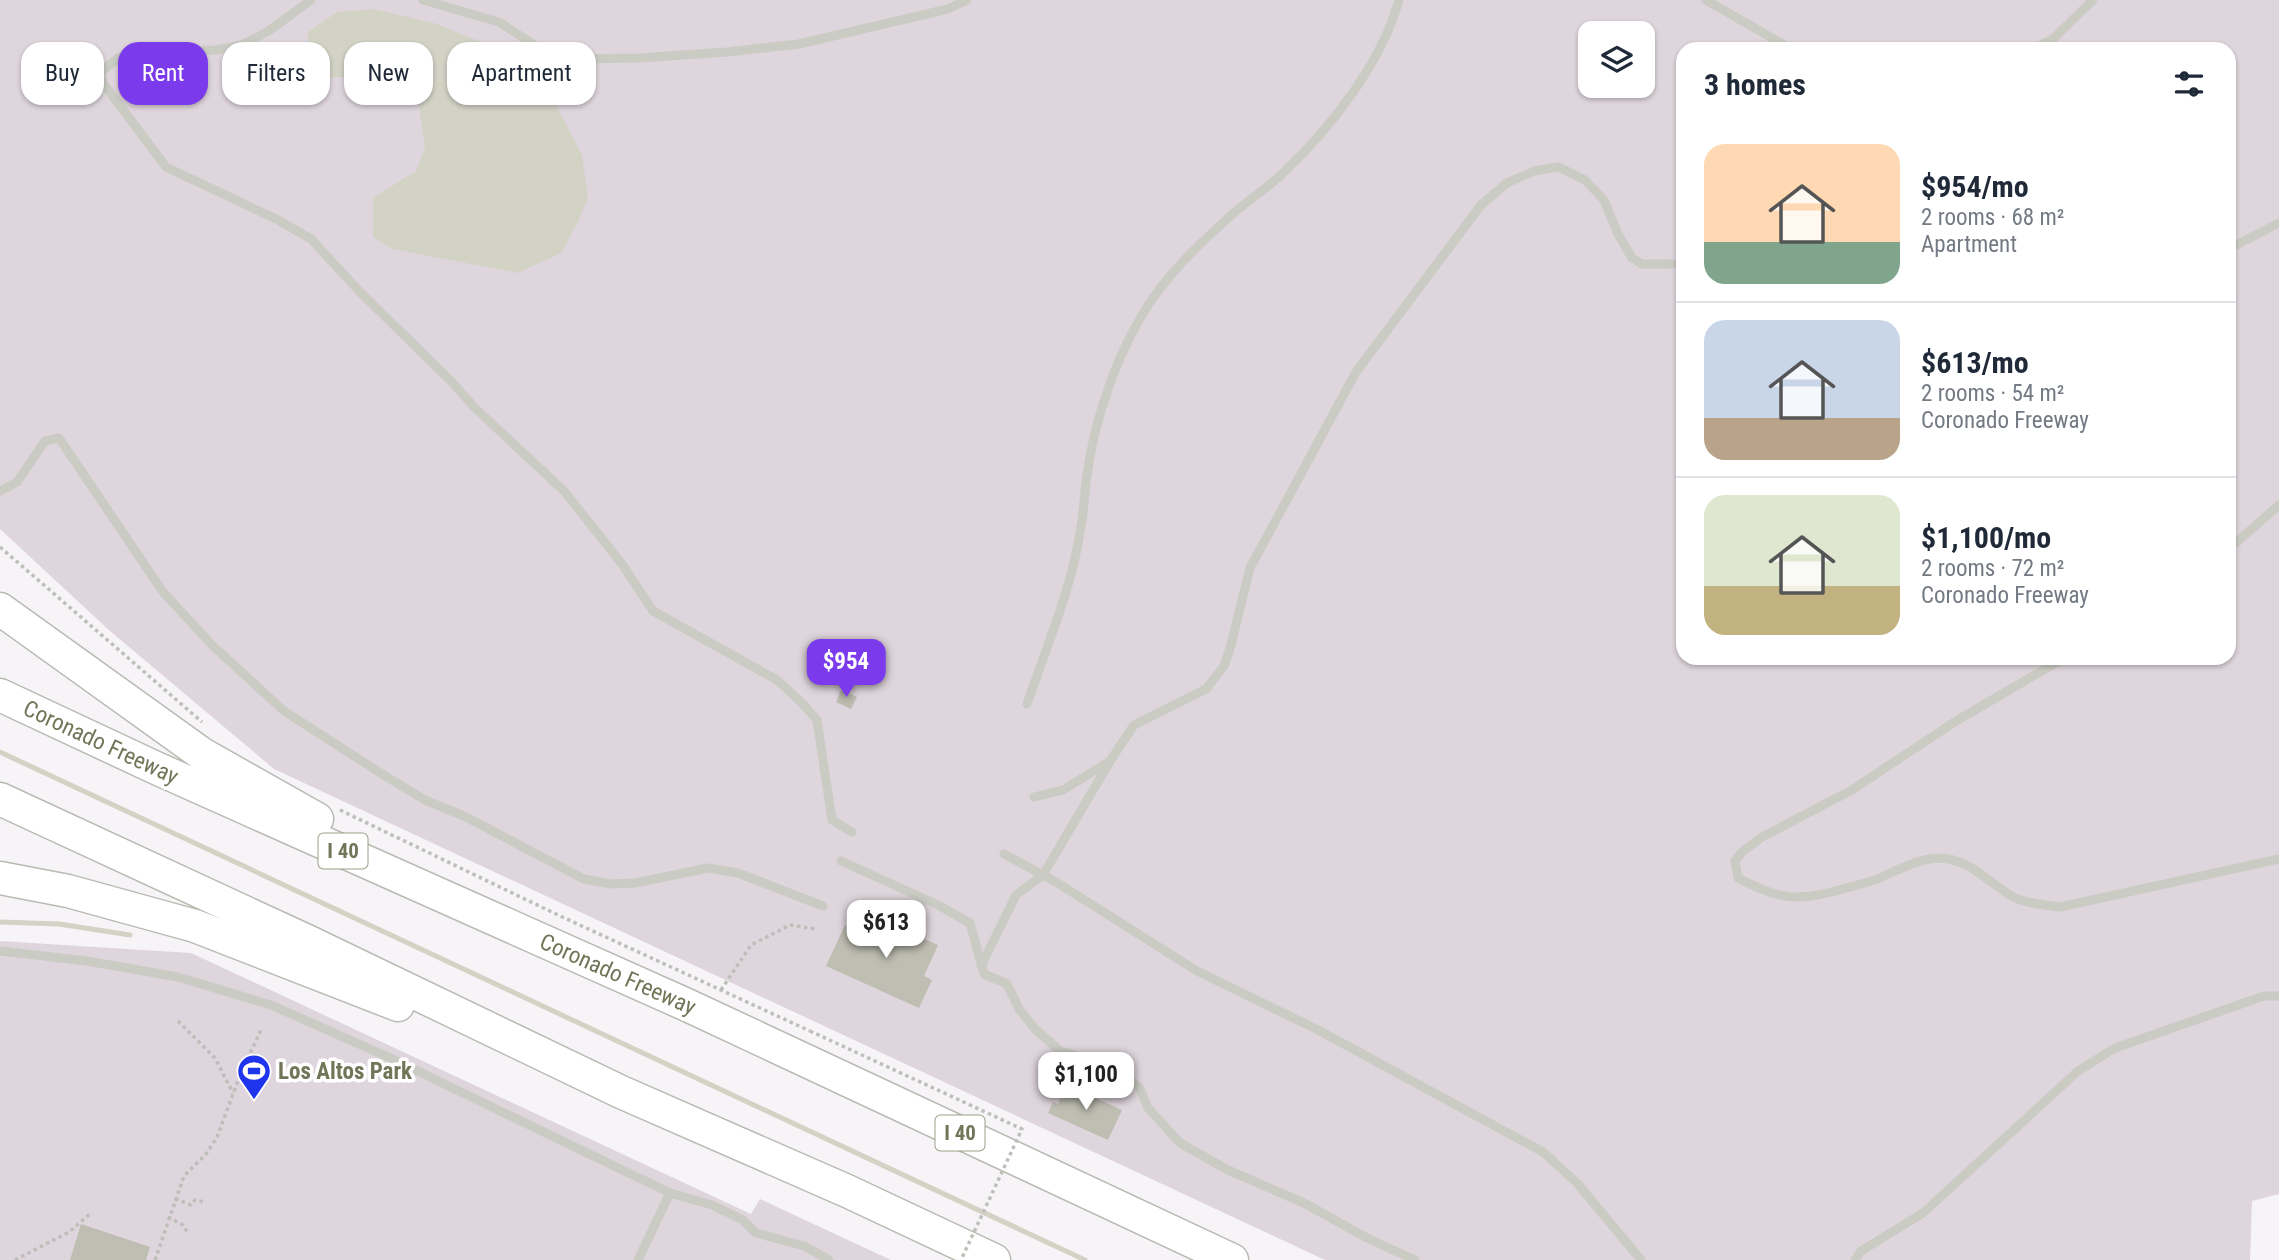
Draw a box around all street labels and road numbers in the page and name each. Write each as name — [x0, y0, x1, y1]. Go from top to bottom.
street label: Coronado Freeway — [19, 695, 183, 790]
road number: I 40 — [318, 834, 368, 868]
street label: Coronado Freeway — [536, 928, 700, 1021]
road number: I 40 — [936, 1116, 984, 1150]

